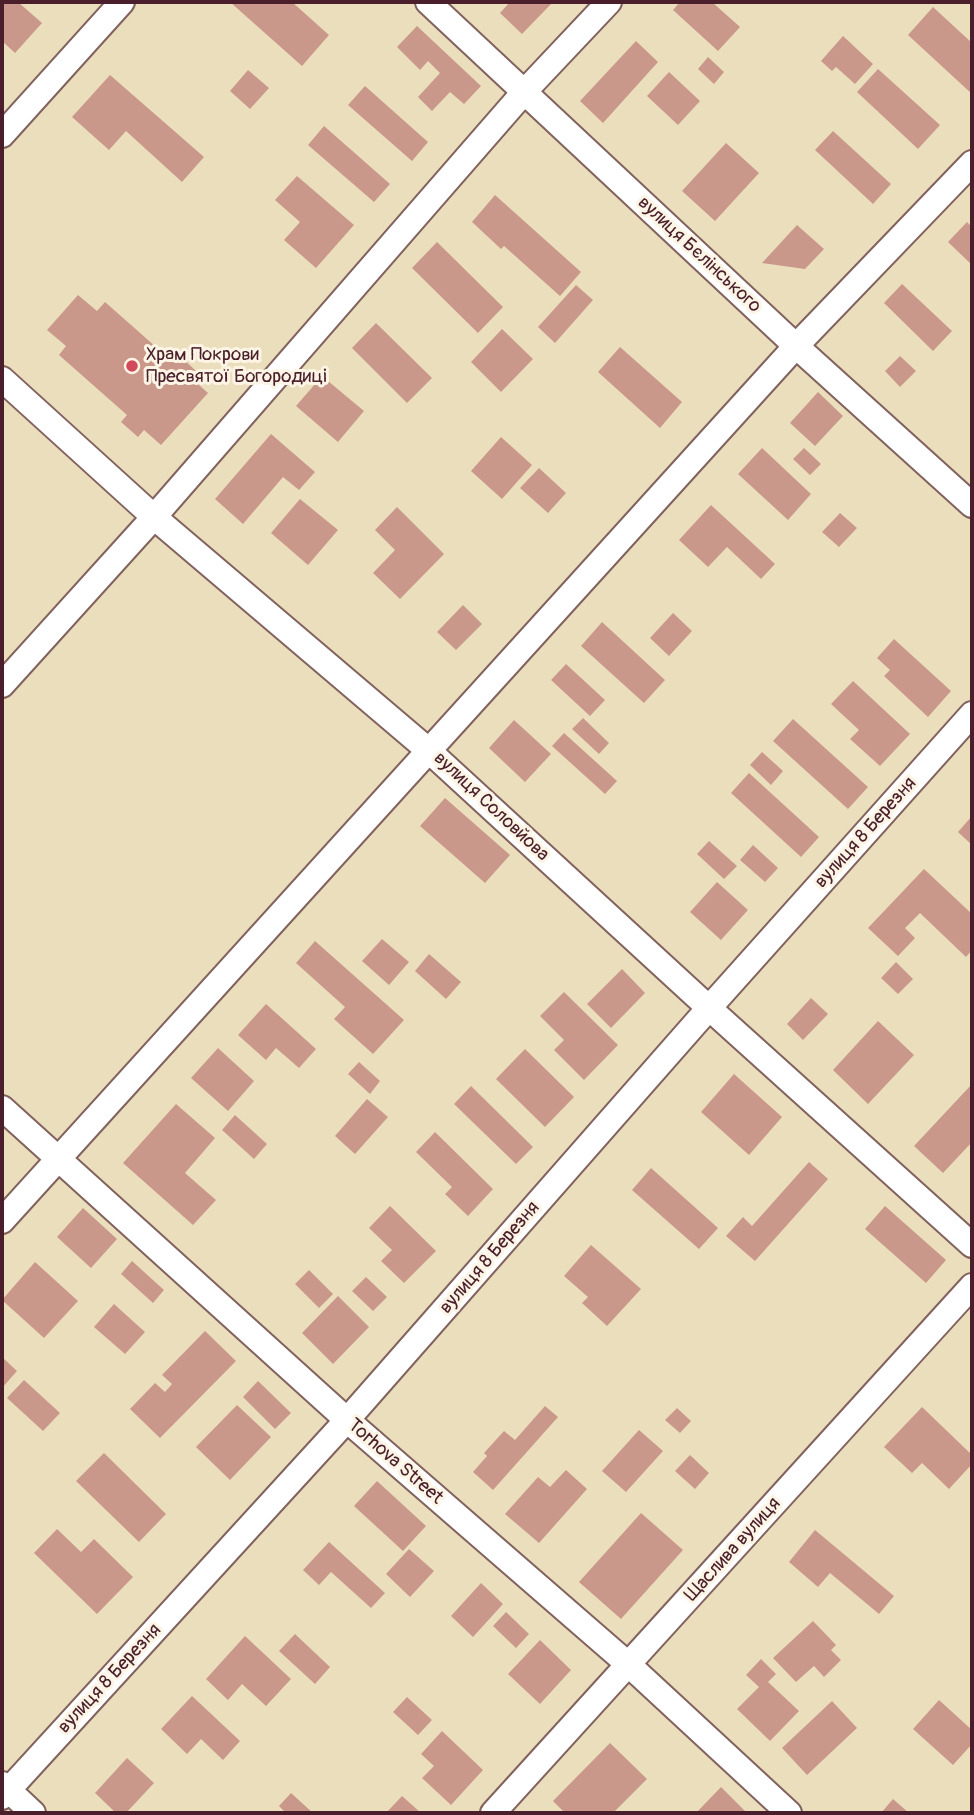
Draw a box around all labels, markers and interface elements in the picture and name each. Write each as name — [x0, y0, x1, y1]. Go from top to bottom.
street label: вулиця Бєлінського — [633, 192, 765, 318]
place label: Храм Покрови Пресвятої Богородиці — [146, 344, 327, 388]
marker: Храм Покрови Пресвятої Богородиці — [124, 358, 140, 374]
street label: вулиця Соловйова — [428, 748, 554, 866]
street label: вулиця 8 Березня — [810, 773, 922, 893]
street label: вулиця 8 Березня — [435, 1197, 545, 1319]
street label: Torhova Street — [343, 1414, 447, 1510]
street label: Щаслива вулиця — [680, 1493, 786, 1607]
street label: вулиця 8 Березня — [53, 1620, 167, 1738]

